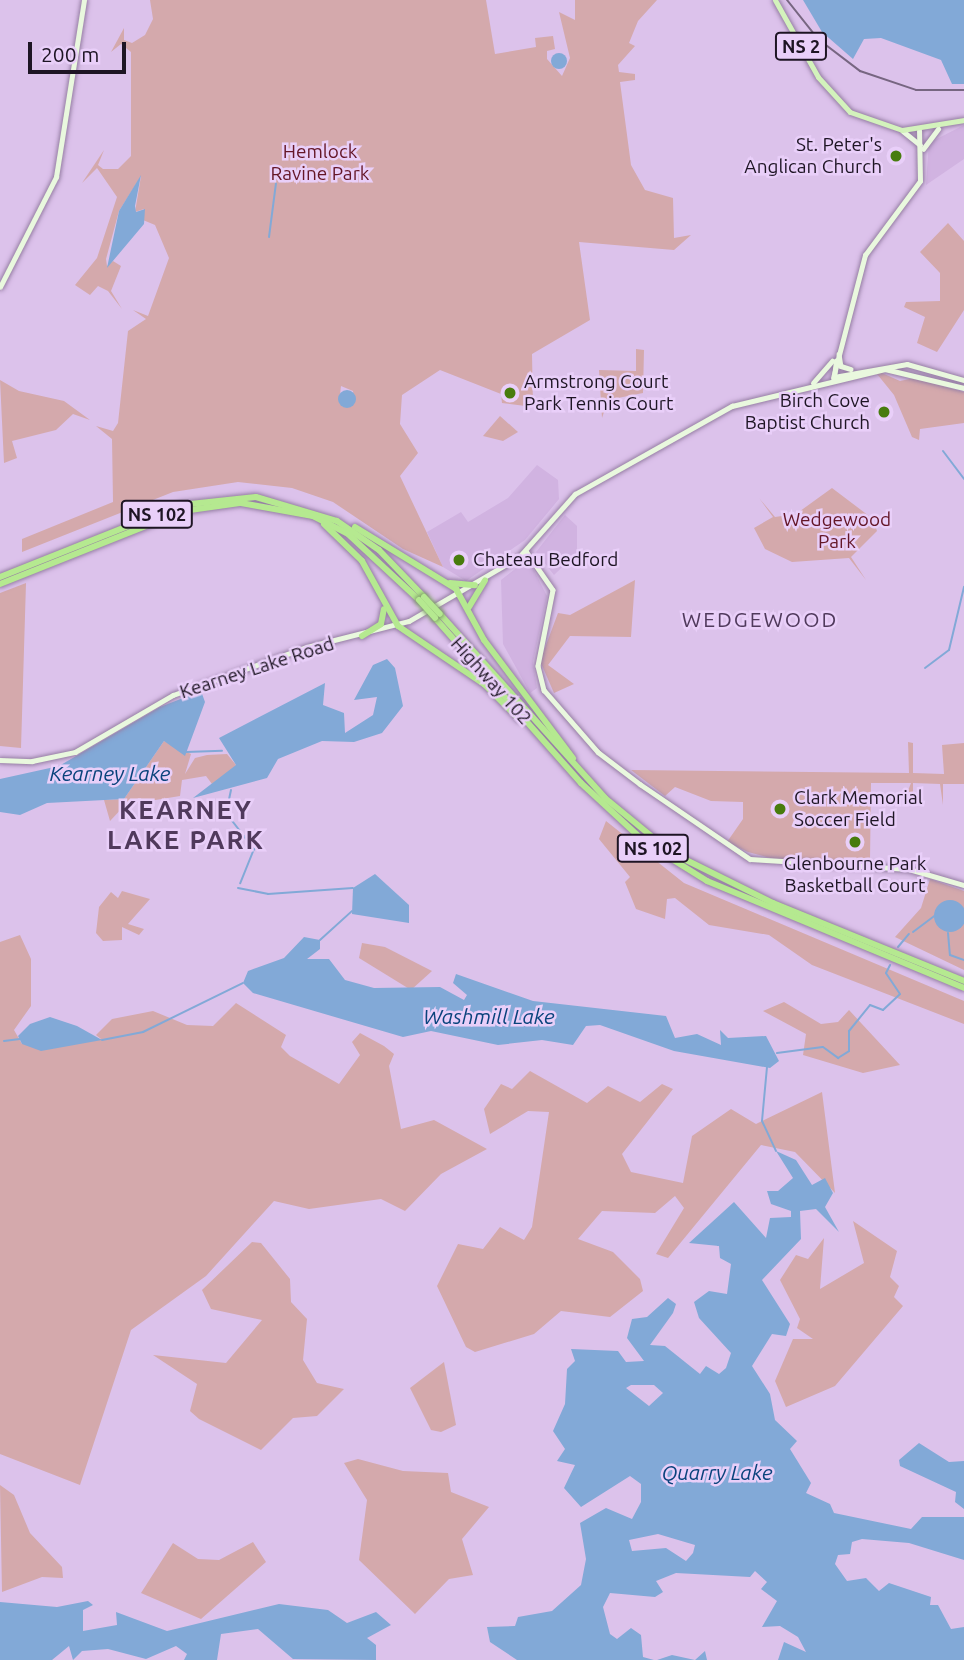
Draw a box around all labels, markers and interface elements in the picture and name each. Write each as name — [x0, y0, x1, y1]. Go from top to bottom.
scale bar — [32, 28, 130, 72]
road number: NS 2 — [775, 32, 827, 60]
text: 200 m — [41, 42, 99, 66]
place label: St. Peter's Anglican Church — [744, 134, 882, 178]
park label: Hemlock Ravine Park — [271, 141, 369, 185]
marker: St. Peter's Anglican Church — [888, 148, 904, 164]
place label: Armstrong Court Park Tennis Court — [524, 371, 673, 415]
marker: Armstrong Court Park Tennis Court — [502, 385, 518, 401]
place label: Birch Cove Baptist Church — [745, 390, 870, 434]
marker: Birch Cove Baptist Church — [876, 404, 892, 420]
road number: NS 102 — [120, 500, 194, 528]
park label: Wedgewood Park — [783, 509, 891, 553]
place label: Chateau Bedford — [473, 549, 618, 571]
marker: Chateau Bedford — [451, 552, 467, 568]
district label: WEDGEWOOD — [683, 606, 837, 632]
street label: Kearney Lake Road — [177, 632, 337, 704]
street label: Highway 102 — [446, 633, 536, 729]
water label: Kearney Lake — [50, 760, 170, 786]
place label: Clark Memorial Soccer Field — [794, 787, 923, 831]
district label: KEARNEY LAKE PARK — [108, 794, 264, 856]
marker: Clark Memorial Soccer Field — [772, 801, 788, 817]
road number: NS 102 — [616, 834, 690, 862]
marker: Glenbourne Park Basketball Court — [847, 834, 863, 850]
place label: Glenbourne Park Basketball Court — [784, 853, 926, 897]
water label: Washmill Lake — [423, 1003, 555, 1029]
water label: Quarry Lake — [661, 1459, 773, 1485]

